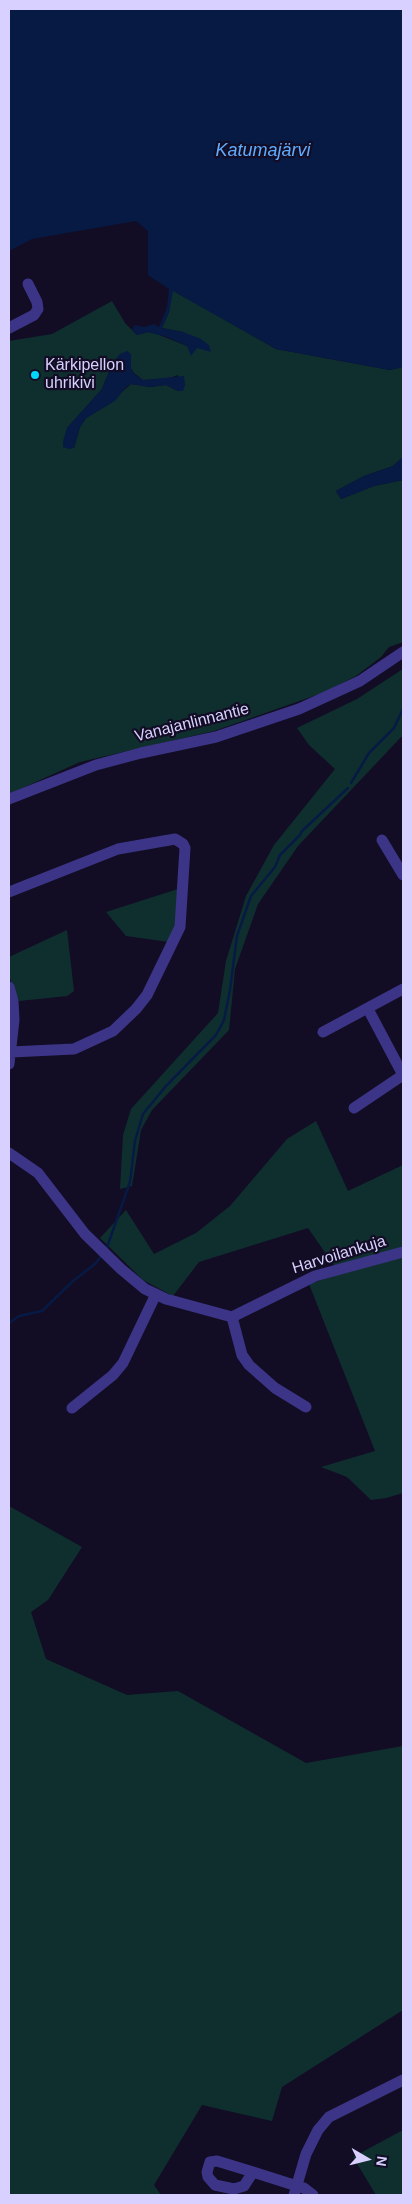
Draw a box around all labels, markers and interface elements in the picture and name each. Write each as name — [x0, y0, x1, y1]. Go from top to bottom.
water label: Katumajärvi — [215, 140, 311, 162]
place label: Kärkipellon uhrikivi — [45, 356, 124, 394]
marker: Kärkipellon uhrikivi — [29, 369, 41, 381]
street label: Vanajanlinnantie — [133, 700, 251, 746]
street label: Harvoilankuja — [290, 1232, 388, 1278]
north arrow — [342, 2134, 392, 2184]
text: N — [373, 2155, 390, 2167]

